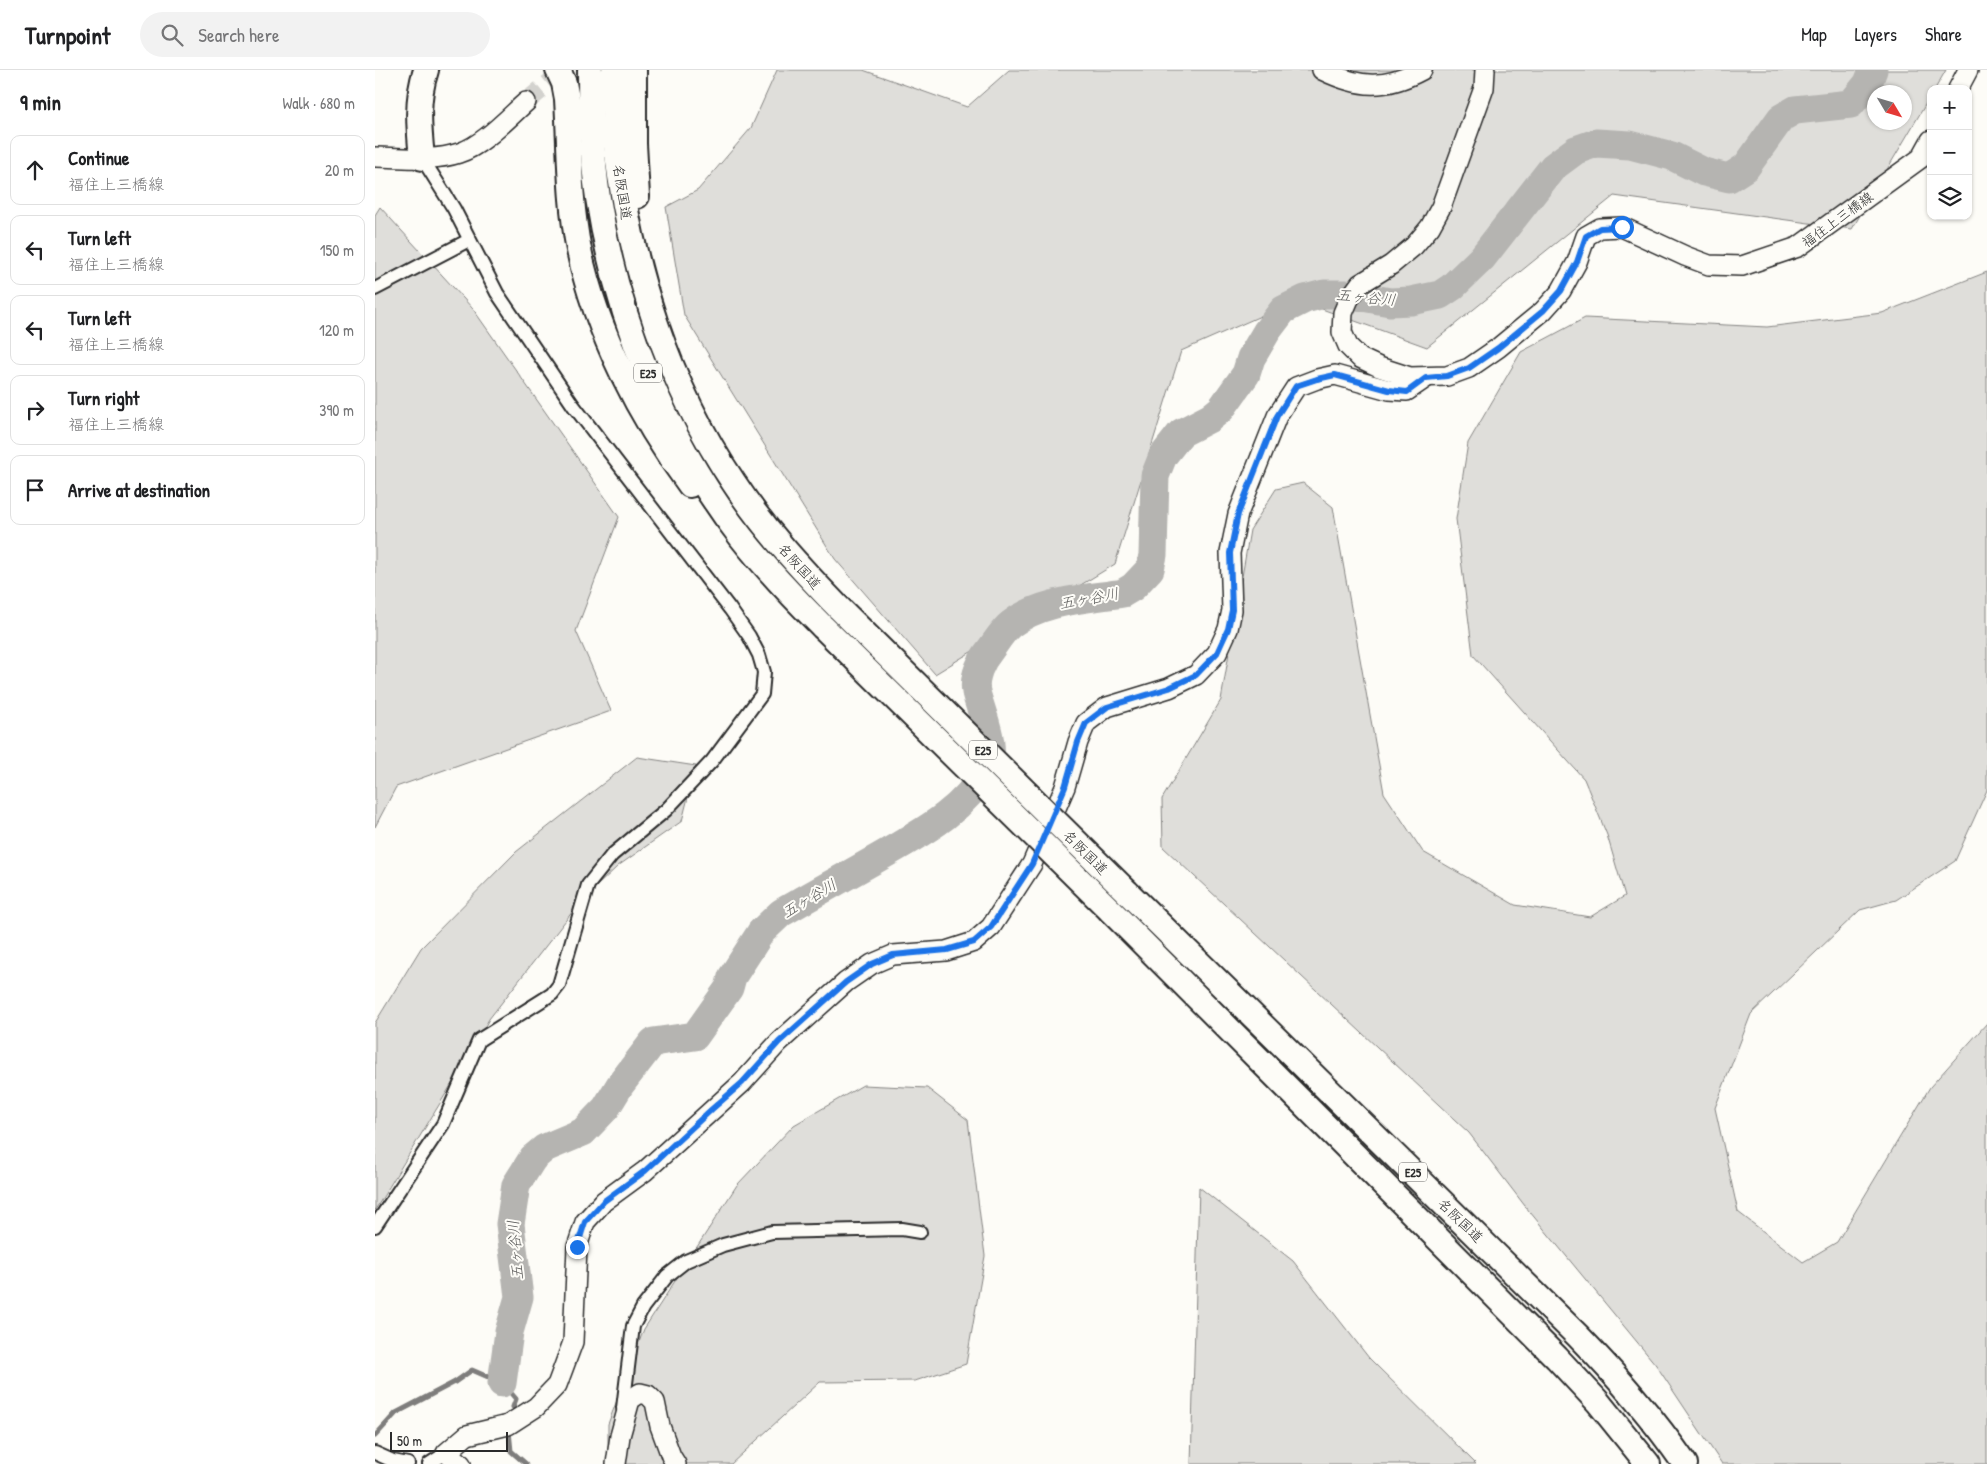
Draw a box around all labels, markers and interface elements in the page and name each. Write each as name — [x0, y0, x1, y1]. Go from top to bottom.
search box — [140, 12, 490, 57]
text: Turnpoint — [25, 19, 110, 51]
icon: search — [158, 21, 186, 49]
text: Search here — [198, 22, 280, 48]
text: Map — [1801, 22, 1827, 47]
text: Layers — [1855, 22, 1897, 47]
text: Share — [1925, 22, 1962, 47]
north arrow — [1867, 85, 1912, 130]
map controls — [1927, 85, 1972, 220]
button: + — [1927, 85, 1972, 130]
text: 9 min — [20, 88, 61, 117]
text: Walk · 680 m — [282, 92, 355, 114]
button: − — [1927, 130, 1972, 175]
text: Continue — [68, 145, 129, 171]
icon: ahead — [21, 156, 49, 184]
text: 20 m — [325, 159, 354, 181]
street label: 名阪国道 — [609, 163, 637, 221]
text: 福住上三橋線 — [68, 173, 164, 195]
button: layers — [1927, 175, 1972, 220]
street label: 福住上三橋線 — [1797, 187, 1877, 251]
route start — [1611, 216, 1634, 239]
text: Turn left — [68, 225, 131, 251]
icon: left — [21, 236, 49, 264]
text: 150 m — [320, 239, 354, 261]
text: 福住上三橋線 — [68, 253, 164, 275]
water label: 五ヶ谷川 — [1335, 284, 1397, 310]
text: Turn left — [68, 305, 131, 331]
icon: left — [21, 316, 49, 344]
text: 120 m — [319, 319, 354, 341]
text: 福住上三橋線 — [68, 333, 164, 355]
road number: E25 — [634, 364, 662, 382]
text: Turn right — [68, 385, 139, 411]
icon: right — [21, 396, 49, 424]
text: 390 m — [319, 399, 354, 421]
text: 福住上三橋線 — [68, 413, 164, 435]
icon: arrive — [21, 476, 49, 504]
text: Arrive at destination — [68, 477, 210, 503]
street label: 名阪国道 — [774, 539, 826, 593]
water label: 五ヶ谷川 — [1058, 582, 1120, 614]
road number: E25 — [969, 740, 997, 760]
street label: 名阪国道 — [1059, 825, 1113, 879]
water label: 五ヶ谷川 — [778, 874, 840, 922]
road number: E25 — [1399, 1162, 1427, 1182]
street label: 名阪国道 — [1434, 1194, 1488, 1246]
water label: 五ヶ谷川 — [502, 1219, 528, 1281]
route end — [566, 1236, 589, 1259]
scale bar — [390, 1429, 507, 1452]
text: 50 m — [397, 1431, 422, 1450]

